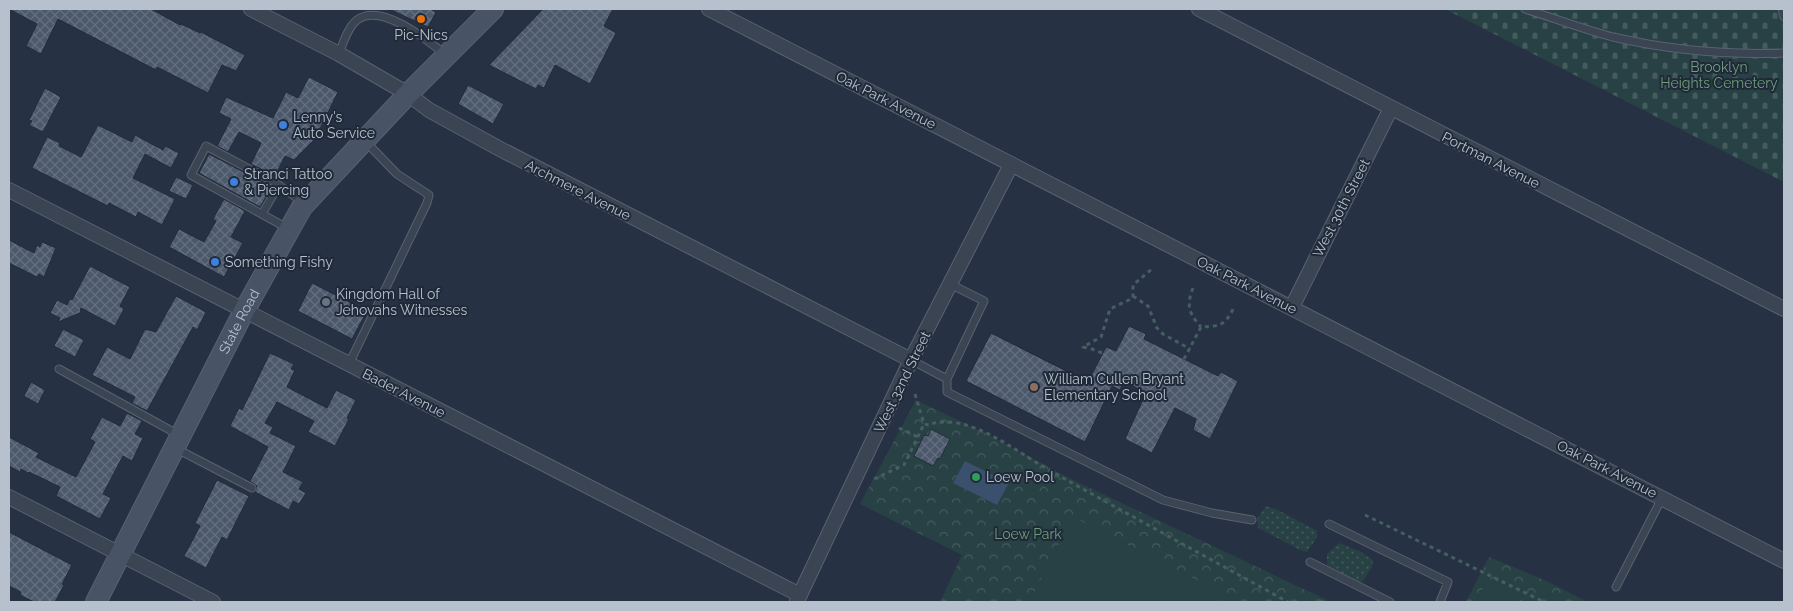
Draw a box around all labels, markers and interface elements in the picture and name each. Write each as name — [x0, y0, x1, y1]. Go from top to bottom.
marker: Pic-Nics — [415, 13, 427, 25]
place label: Pic-Nics — [394, 27, 448, 43]
park label: Brooklyn Heights Cemetery — [1660, 59, 1778, 91]
street label: Oak Park Avenue — [833, 68, 939, 132]
place label: Lenny's Auto Service — [293, 109, 375, 141]
marker: Lenny's Auto Service — [277, 119, 289, 131]
street label: Portman Avenue — [1440, 128, 1542, 192]
street label: Archmere Avenue — [523, 156, 633, 224]
street label: West 30th Street — [1309, 156, 1373, 260]
place label: Stranci Tattoo & Piercing — [244, 166, 332, 198]
marker: Stranci Tattoo & Piercing — [228, 176, 240, 188]
street label: Oak Park Avenue — [1194, 253, 1300, 317]
place label: Something Fishy — [225, 254, 333, 270]
marker: Something Fishy — [209, 256, 221, 268]
street label: State Road — [216, 286, 263, 356]
place label: Kingdom Hall of Jehovahs Witnesses — [336, 286, 467, 318]
marker: Kingdom Hall of Jehovahs Witnesses — [320, 296, 332, 308]
street label: West 32nd Street — [870, 328, 934, 435]
street label: Bader Avenue — [360, 365, 448, 421]
place label: William Cullen Bryant Elementary School — [1044, 371, 1184, 403]
marker: William Cullen Bryant Elementary School — [1028, 381, 1040, 393]
street label: Oak Park Avenue — [1554, 437, 1660, 501]
place label: Loew Pool — [986, 469, 1054, 485]
marker: Loew Pool — [970, 471, 982, 483]
park label: Loew Park — [994, 526, 1062, 542]

